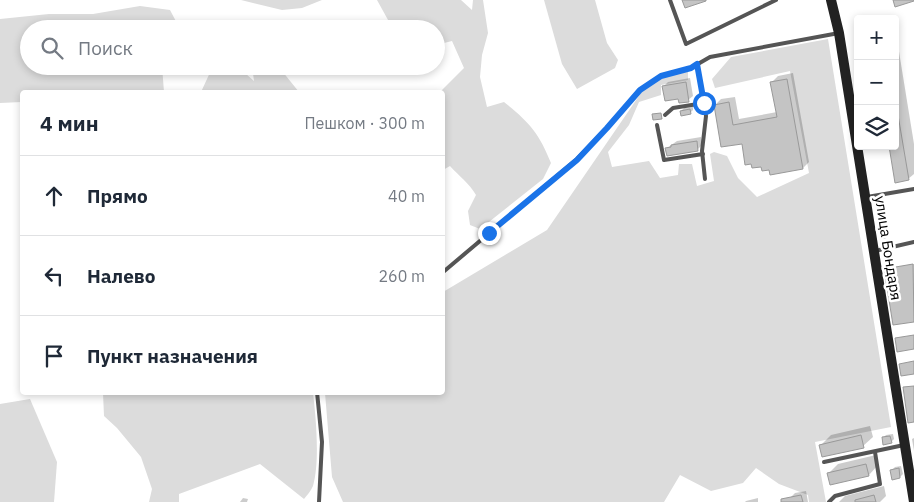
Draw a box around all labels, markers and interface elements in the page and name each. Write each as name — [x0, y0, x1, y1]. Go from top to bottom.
map controls — [854, 15, 899, 150]
button: + — [854, 15, 899, 60]
search box — [20, 20, 445, 75]
icon: search — [38, 34, 66, 62]
text: Поиск — [78, 36, 133, 60]
button: − — [854, 60, 899, 105]
route start — [693, 92, 716, 115]
button: layers — [854, 105, 899, 150]
text: 4 мин — [40, 109, 99, 137]
text: Пешком · 300 m — [304, 113, 425, 133]
icon: ahead — [40, 182, 68, 210]
text: Прямо — [87, 184, 148, 208]
text: 40 m — [388, 186, 425, 206]
street label: улица Бондаря — [871, 194, 906, 302]
route end — [478, 222, 501, 245]
icon: left — [40, 262, 68, 290]
text: Налево — [87, 264, 156, 288]
text: 260 m — [378, 266, 425, 286]
icon: arrive — [40, 342, 68, 370]
text: Пункт назначения — [87, 344, 258, 368]

